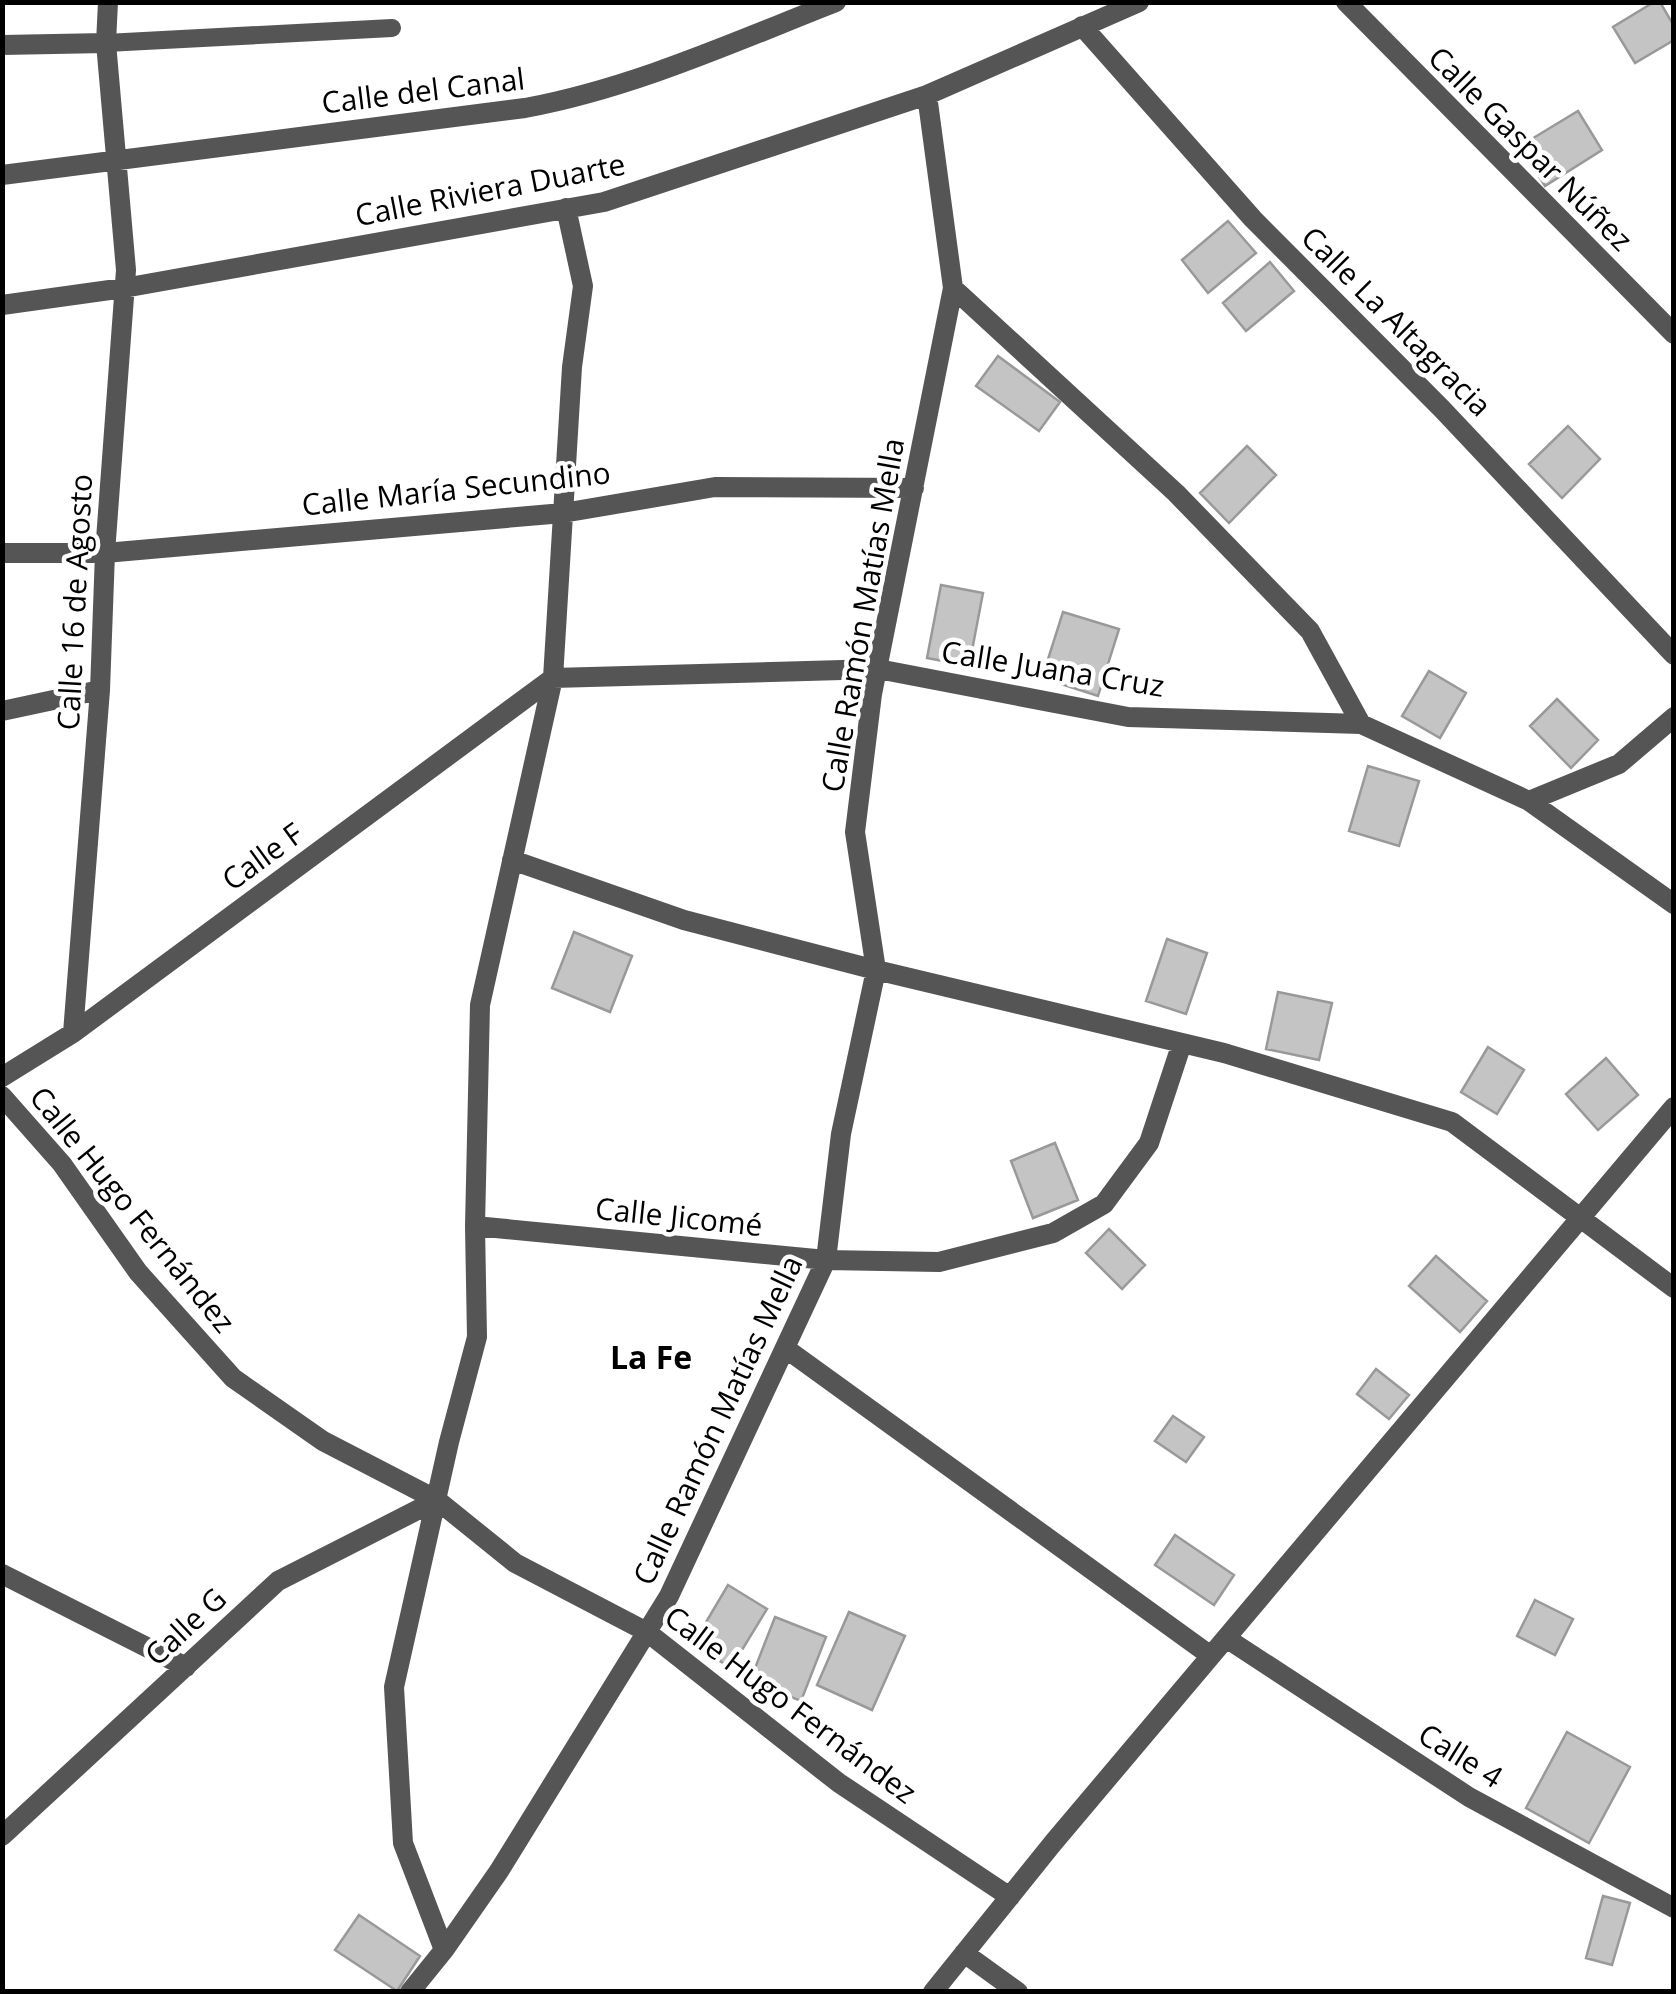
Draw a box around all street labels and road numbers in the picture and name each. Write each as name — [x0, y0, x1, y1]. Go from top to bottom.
street label: Calle Gaspar Núñez — [1420, 37, 1642, 259]
street label: Calle del Canal — [319, 57, 527, 123]
street label: Calle Riviera Duarte — [351, 143, 629, 235]
street label: Calle La Altagracia — [1293, 217, 1501, 425]
street label: Calle Ramón Matías Mella — [811, 435, 913, 795]
street label: Calle María Secundino — [300, 451, 612, 525]
street label: Calle 16 de Agosto — [47, 473, 101, 731]
street label: Calle Juana Cruz — [939, 630, 1167, 706]
street label: Calle F — [213, 813, 311, 899]
street label: Calle Hugo Fernández — [21, 1077, 245, 1341]
street label: Calle Jicomé — [593, 1187, 765, 1245]
street label: Calle Ramón Matías Mella — [623, 1249, 811, 1591]
street label: Calle G — [135, 1578, 235, 1674]
street label: Calle Hugo Fernández — [657, 1596, 925, 1812]
street label: Calle 4 — [1411, 1713, 1511, 1797]

